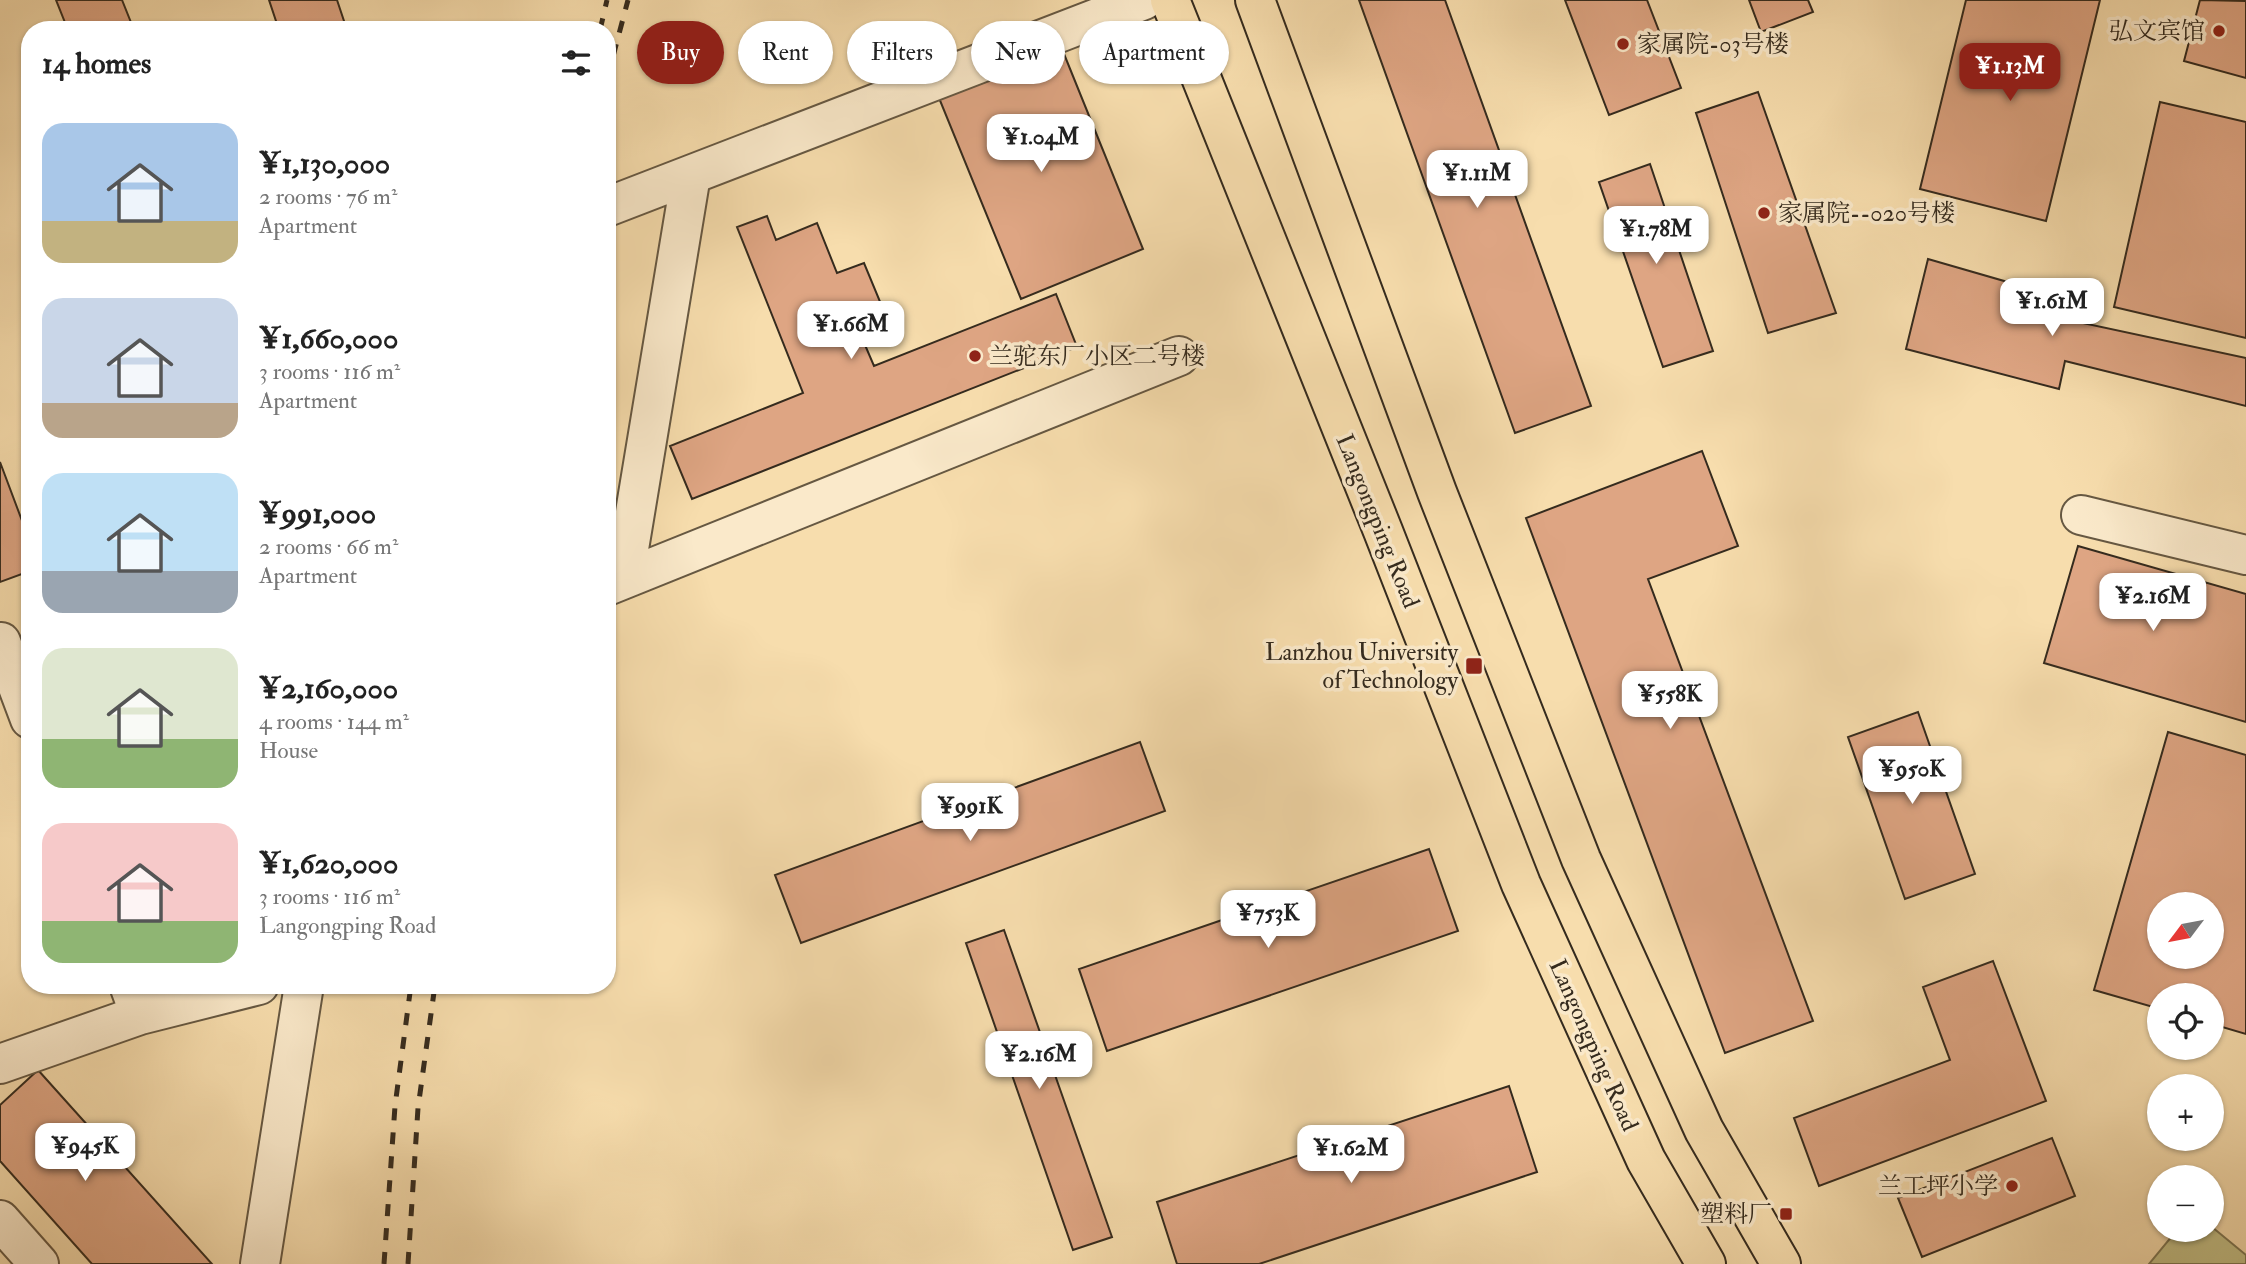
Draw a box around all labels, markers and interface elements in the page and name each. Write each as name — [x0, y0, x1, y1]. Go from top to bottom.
place label: 弘文宾馆 — [2109, 16, 2205, 47]
chip: Buy — [637, 21, 724, 84]
chip: Rent — [738, 21, 833, 84]
chip: Filters — [847, 21, 957, 84]
chip: New — [971, 21, 1065, 84]
chip: Apartment — [1079, 21, 1229, 84]
marker: 弘文宾馆 — [2211, 23, 2227, 39]
place label: 家属院-03号楼 — [1637, 29, 1789, 60]
marker: 家属院-03号楼 — [1615, 36, 1631, 52]
pin: ¥1.13M — [1953, 43, 2067, 103]
icon: filters — [557, 44, 595, 82]
text: 14 homes — [42, 45, 151, 82]
text: ¥1.13M — [1975, 51, 2045, 80]
pin: ¥1.04M — [984, 114, 1098, 174]
text: ¥1.04M — [1003, 122, 1079, 151]
text: ¥1,130,000 — [259, 145, 390, 182]
pin: ¥1.11M — [1420, 150, 1534, 210]
icon: home — [98, 151, 182, 235]
text: ¥1.11M — [1443, 158, 1511, 187]
text: 2 rooms · 76 m² — [259, 182, 397, 211]
place label: 家属院--020号楼 — [1778, 198, 1955, 229]
marker: 家属院--020号楼 — [1756, 205, 1772, 221]
pin: ¥1.78M — [1599, 206, 1713, 266]
text: Apartment — [259, 211, 357, 240]
text: ¥1.78M — [1620, 214, 1692, 243]
pin: ¥1.61M — [1995, 278, 2109, 338]
text: ¥1.61M — [2016, 286, 2088, 315]
pin: ¥1.66M — [794, 302, 908, 361]
text: ¥1.66M — [813, 309, 889, 338]
text: ¥1,660,000 — [259, 320, 398, 357]
icon: home — [98, 326, 182, 410]
place label: 兰驼东厂小区二号楼 — [989, 341, 1205, 372]
marker: 兰驼东厂小区二号楼 — [967, 348, 983, 364]
text: 3 rooms · 116 m² — [259, 357, 400, 386]
text: Apartment — [259, 386, 357, 415]
street label: Langongping Road — [1328, 430, 1427, 613]
text: ¥991,000 — [259, 495, 376, 532]
icon: home — [98, 501, 182, 585]
text: 2 rooms · 66 m² — [259, 532, 398, 561]
text: Apartment — [259, 561, 357, 590]
pin: ¥2.16M — [2096, 574, 2210, 633]
text: ¥2.16M — [2115, 581, 2191, 610]
place label: Lanzhou University of Technology — [1265, 637, 1458, 696]
marker: Lanzhou University of Technology — [1464, 656, 1484, 676]
text: ¥2,160,000 — [259, 670, 398, 707]
pin: ¥558K — [1621, 672, 1719, 731]
icon: home — [98, 676, 182, 760]
text: ¥558K — [1638, 679, 1702, 708]
text: 4 rooms · 144 m² — [259, 707, 409, 736]
text: House — [259, 736, 318, 765]
pin: ¥950K — [1863, 746, 1961, 806]
text: ¥950K — [1879, 754, 1945, 783]
pin: ¥991K — [921, 784, 1019, 843]
text: ¥991K — [937, 791, 1003, 820]
text: ¥1,620,000 — [259, 845, 398, 882]
icon: home — [98, 851, 182, 935]
text: 3 rooms · 116 m² — [259, 882, 400, 911]
pin: ¥753K — [1219, 890, 1317, 950]
north arrow — [2147, 892, 2224, 970]
map controls — [2147, 892, 2224, 1242]
text: ¥753K — [1237, 898, 1299, 927]
text: Langongping Road — [259, 911, 436, 940]
street label: Langongping Road — [1542, 954, 1645, 1136]
button: locate — [2147, 983, 2224, 1060]
pin: ¥2.16M — [982, 1032, 1096, 1091]
text: ¥2.16M — [1001, 1039, 1077, 1068]
button: + — [2147, 1074, 2224, 1151]
pin: ¥945K — [36, 1124, 134, 1183]
pin: ¥1.62M — [1294, 1126, 1408, 1185]
text: ¥945K — [51, 1131, 119, 1160]
text: ¥1.62M — [1313, 1133, 1389, 1162]
button: − — [2147, 1165, 2224, 1242]
place label: 兰工坪小学 — [1878, 1171, 1998, 1202]
marker: 兰工坪小学 — [2004, 1178, 2020, 1194]
place label: 塑料厂 — [1700, 1199, 1772, 1230]
marker: 塑料厂 — [1778, 1206, 1794, 1222]

